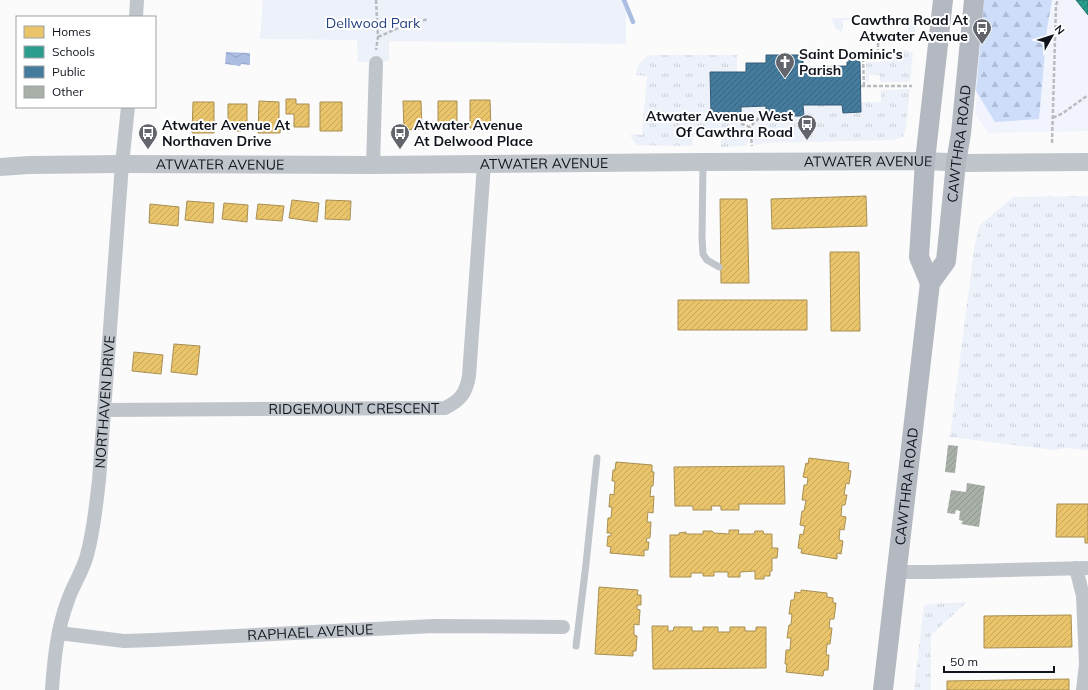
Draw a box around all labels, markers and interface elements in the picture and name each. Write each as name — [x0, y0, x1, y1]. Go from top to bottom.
place label: Cawthra Road At Atwater Avenue — [851, 11, 969, 45]
park label: Dellwood Park — [326, 14, 421, 32]
legend — [16, 16, 156, 108]
north arrow — [1032, 16, 1072, 56]
bus stop icon: Cawthra Road At Atwater Avenue — [971, 17, 993, 45]
text: N — [1052, 22, 1068, 37]
text: Homes — [52, 24, 91, 39]
text: Schools — [52, 44, 95, 59]
place label: Saint Dominic's Parish — [799, 45, 903, 79]
church icon: Saint Dominic's Parish — [774, 51, 796, 79]
text: Public — [52, 64, 86, 79]
text: Other — [52, 84, 84, 99]
street label: CAWTHRA ROAD — [943, 84, 975, 203]
place label: Atwater Avenue West Of Cawthra Road — [646, 107, 794, 141]
bus stop icon: Atwater Avenue West Of Cawthra Road — [796, 113, 818, 141]
place label: Atwater Avenue At Northaven Drive — [162, 116, 291, 150]
place label: Atwater Avenue At Delwood Place — [414, 116, 533, 150]
bus stop icon: Atwater Avenue At Northaven Drive — [137, 122, 159, 150]
bus stop icon: Atwater Avenue At Delwood Place — [389, 122, 411, 150]
street label: ATWATER AVENUE — [804, 152, 933, 171]
street label: ATWATER AVENUE — [480, 154, 608, 173]
street label: ATWATER AVENUE — [156, 155, 284, 174]
street label: NORTHAVEN DRIVE — [91, 335, 119, 469]
street label: RIDGEMOUNT CRESCENT — [269, 399, 440, 418]
street label: CAWTHRA ROAD — [891, 427, 922, 546]
street label: RAPHAEL AVENUE — [247, 620, 374, 644]
scale bar — [944, 648, 1054, 674]
text: 50 m — [950, 654, 978, 669]

